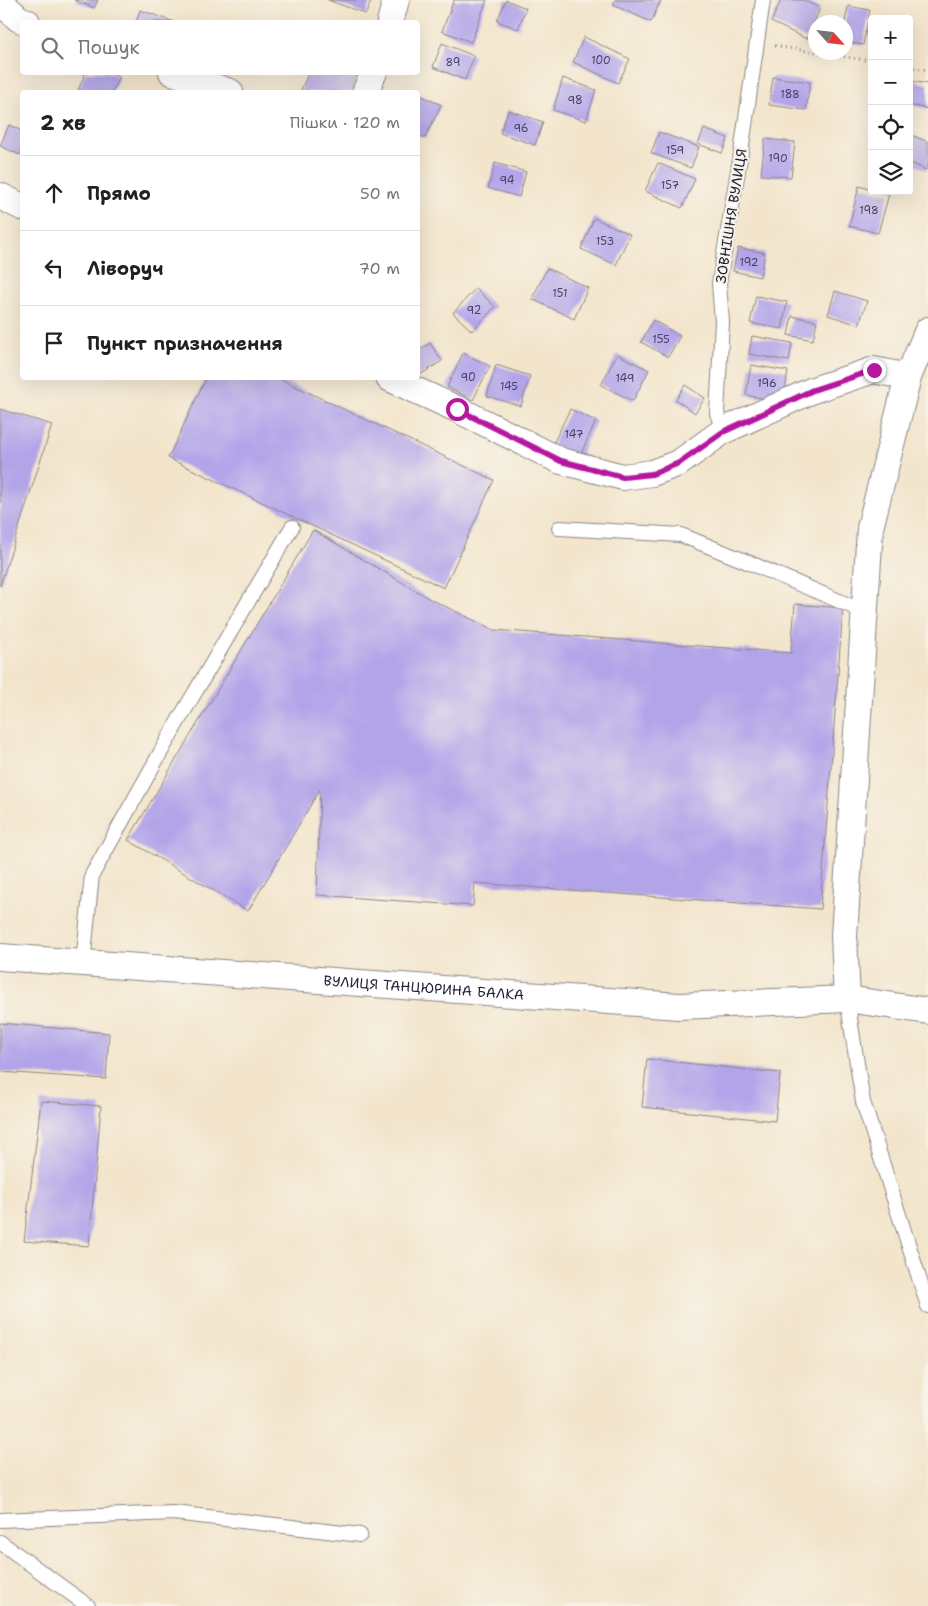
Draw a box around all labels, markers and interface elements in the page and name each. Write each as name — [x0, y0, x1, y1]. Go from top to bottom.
north arrow — [808, 15, 853, 60]
map controls — [868, 15, 913, 195]
button: + — [868, 15, 913, 60]
search box — [20, 20, 420, 75]
icon: search — [38, 34, 66, 62]
text: Пошук — [78, 35, 140, 60]
house number: 100 — [591, 53, 611, 68]
house number: 89 — [446, 55, 460, 70]
button: − — [868, 60, 913, 105]
house number: 188 — [780, 87, 800, 102]
house number: 98 — [567, 93, 583, 108]
button: locate — [868, 105, 913, 150]
text: 2 хв — [40, 109, 86, 137]
text: Пішки · 120 m — [290, 112, 400, 133]
house number: 96 — [513, 121, 529, 136]
house number: 159 — [666, 143, 684, 158]
street label: ЗОВНІШНЯ ВУЛИЦЯ — [711, 147, 751, 285]
button: layers — [868, 150, 913, 195]
house number: 190 — [768, 151, 788, 166]
house number: 94 — [500, 173, 515, 188]
house number: 157 — [661, 178, 679, 193]
icon: ahead — [40, 179, 68, 207]
text: Прямо — [87, 181, 151, 206]
text: 50 m — [360, 183, 400, 204]
house number: 198 — [859, 203, 879, 218]
house number: 153 — [596, 234, 614, 249]
icon: left — [40, 254, 68, 282]
house number: 192 — [739, 255, 759, 270]
text: Ліворуч — [87, 256, 163, 281]
text: 70 m — [359, 258, 400, 279]
house number: 151 — [552, 286, 568, 301]
house number: 92 — [467, 303, 481, 318]
icon: arrive — [40, 329, 68, 357]
text: Пункт призначення — [87, 331, 283, 356]
house number: 155 — [652, 332, 670, 347]
route end — [863, 359, 886, 382]
house number: 90 — [460, 370, 476, 385]
house number: 149 — [615, 371, 635, 386]
house number: 196 — [757, 376, 777, 391]
house number: 145 — [500, 379, 518, 394]
route start — [446, 398, 469, 421]
house number: 147 — [565, 427, 584, 442]
street label: ВУЛИЦЯ ТАНЦЮРИНА БАЛКА — [323, 971, 525, 1004]

